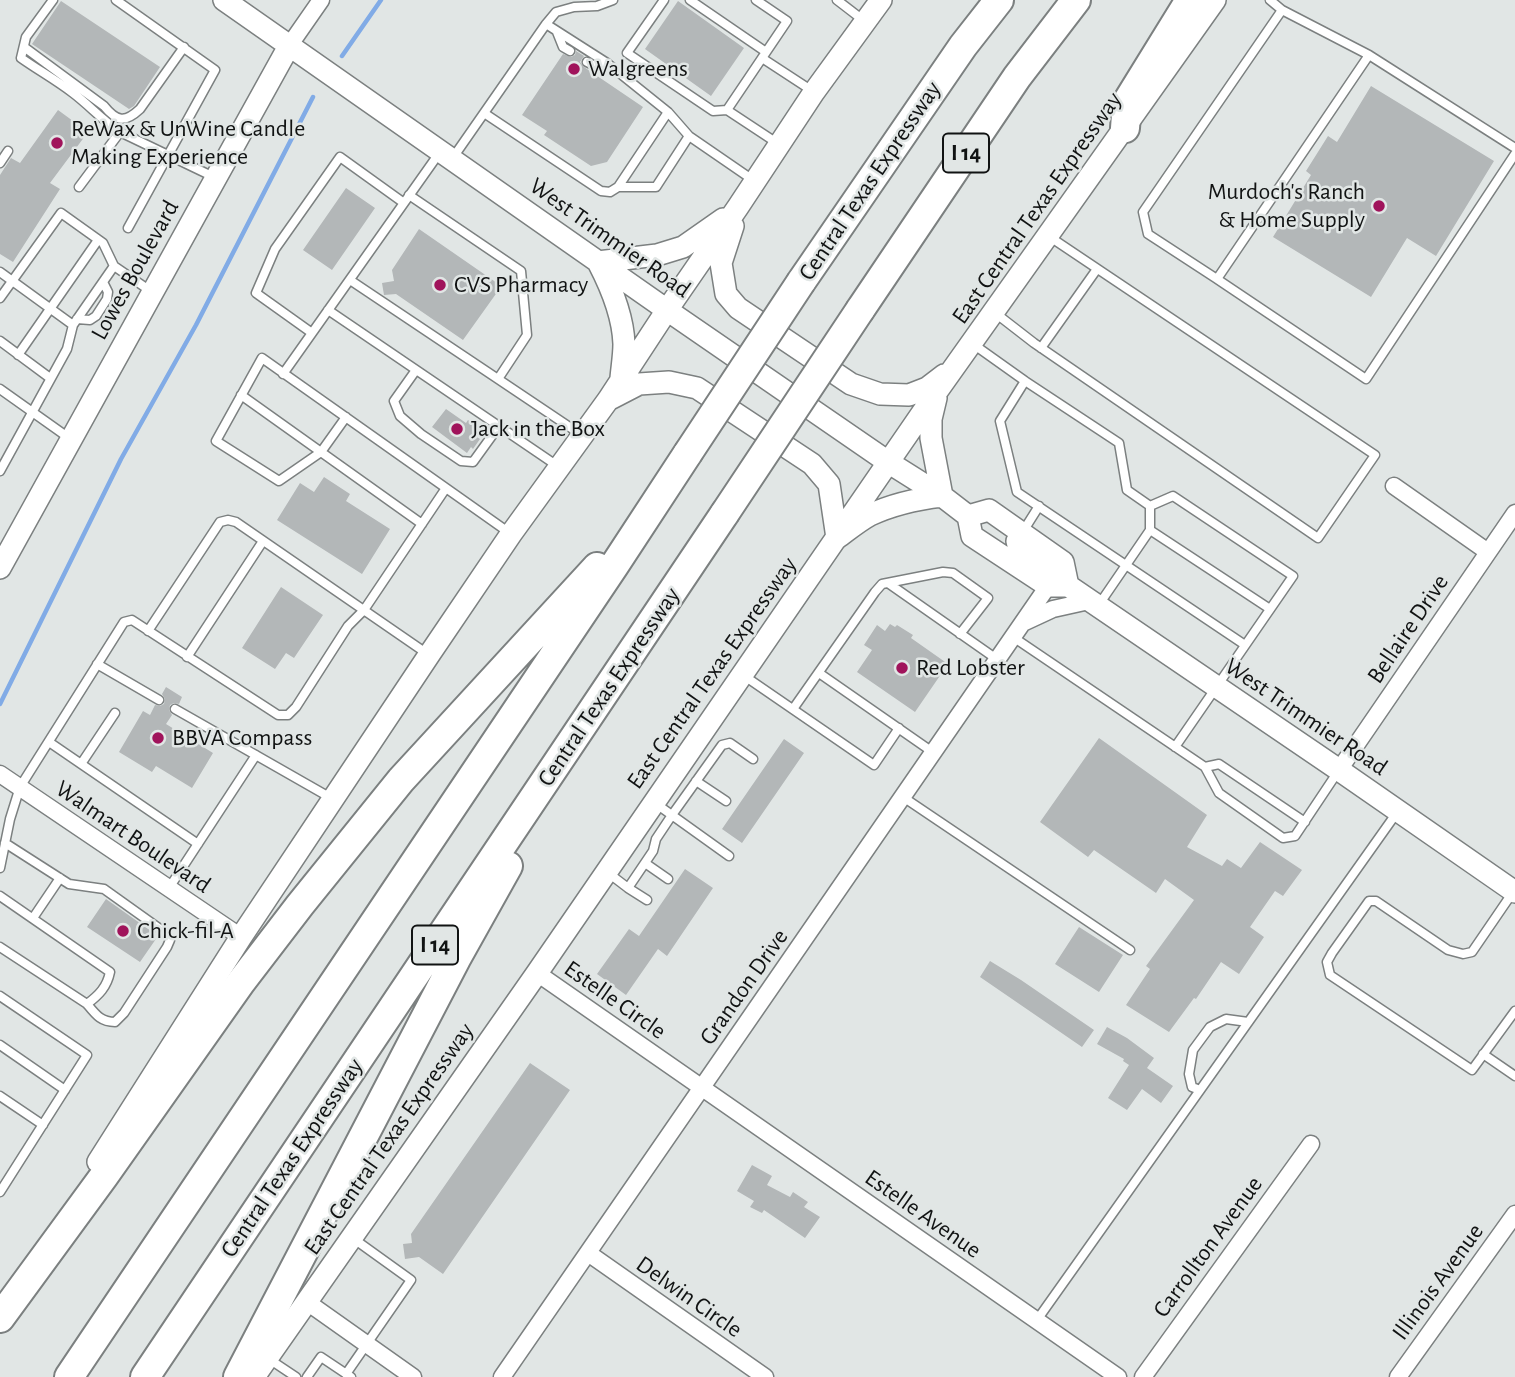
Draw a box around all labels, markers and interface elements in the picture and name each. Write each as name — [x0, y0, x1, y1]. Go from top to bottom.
place label: Walgreens — [588, 55, 688, 83]
marker: Walgreens — [566, 61, 582, 77]
street label: Central Texas Expressway — [793, 76, 947, 286]
street label: East Central Texas Expressway — [946, 86, 1128, 330]
place label: ReWax & UnWine Candle Making Experience — [71, 115, 305, 171]
road number: I 14 — [943, 134, 989, 172]
marker: ReWax & UnWine Candle Making Experience — [49, 135, 65, 151]
street label: West Trimmier Road — [524, 172, 696, 304]
place label: Murdoch's Ranch & Home Supply — [1208, 178, 1365, 234]
street label: Lowes Boulevard — [85, 195, 185, 345]
marker: Murdoch's Ranch & Home Supply — [1371, 198, 1387, 214]
place label: CVS Pharmacy — [454, 271, 588, 299]
marker: CVS Pharmacy — [432, 277, 448, 293]
place label: Jack in the Box — [471, 415, 605, 443]
marker: Jack in the Box — [449, 421, 465, 437]
street label: East Central Texas Expressway — [621, 551, 803, 795]
street label: Bellaire Drive — [1361, 569, 1455, 689]
street label: Central Texas Expressway — [532, 582, 686, 792]
street label: West Trimmier Road — [1219, 652, 1393, 782]
place label: Red Lobster — [916, 654, 1025, 682]
marker: Red Lobster — [894, 660, 910, 676]
place label: BBVA Compass — [172, 724, 312, 752]
marker: BBVA Compass — [150, 730, 166, 746]
street label: Walmart Boulevard — [50, 774, 216, 900]
place label: Chick-fil-A — [137, 917, 234, 945]
marker: Chick-fil-A — [115, 923, 131, 939]
street label: Grandon Drive — [694, 923, 794, 1051]
road number: I 14 — [412, 926, 458, 964]
street label: Estelle Circle — [558, 954, 672, 1046]
street label: East Central Texas Expressway — [298, 1017, 480, 1261]
street label: Central Texas Expressway — [215, 1053, 369, 1263]
street label: Estelle Avenue — [859, 1163, 987, 1265]
street label: Carrollton Avenue — [1147, 1171, 1269, 1323]
street label: Illinois Avenue — [1386, 1218, 1490, 1346]
street label: Delwin Circle — [630, 1250, 748, 1344]

